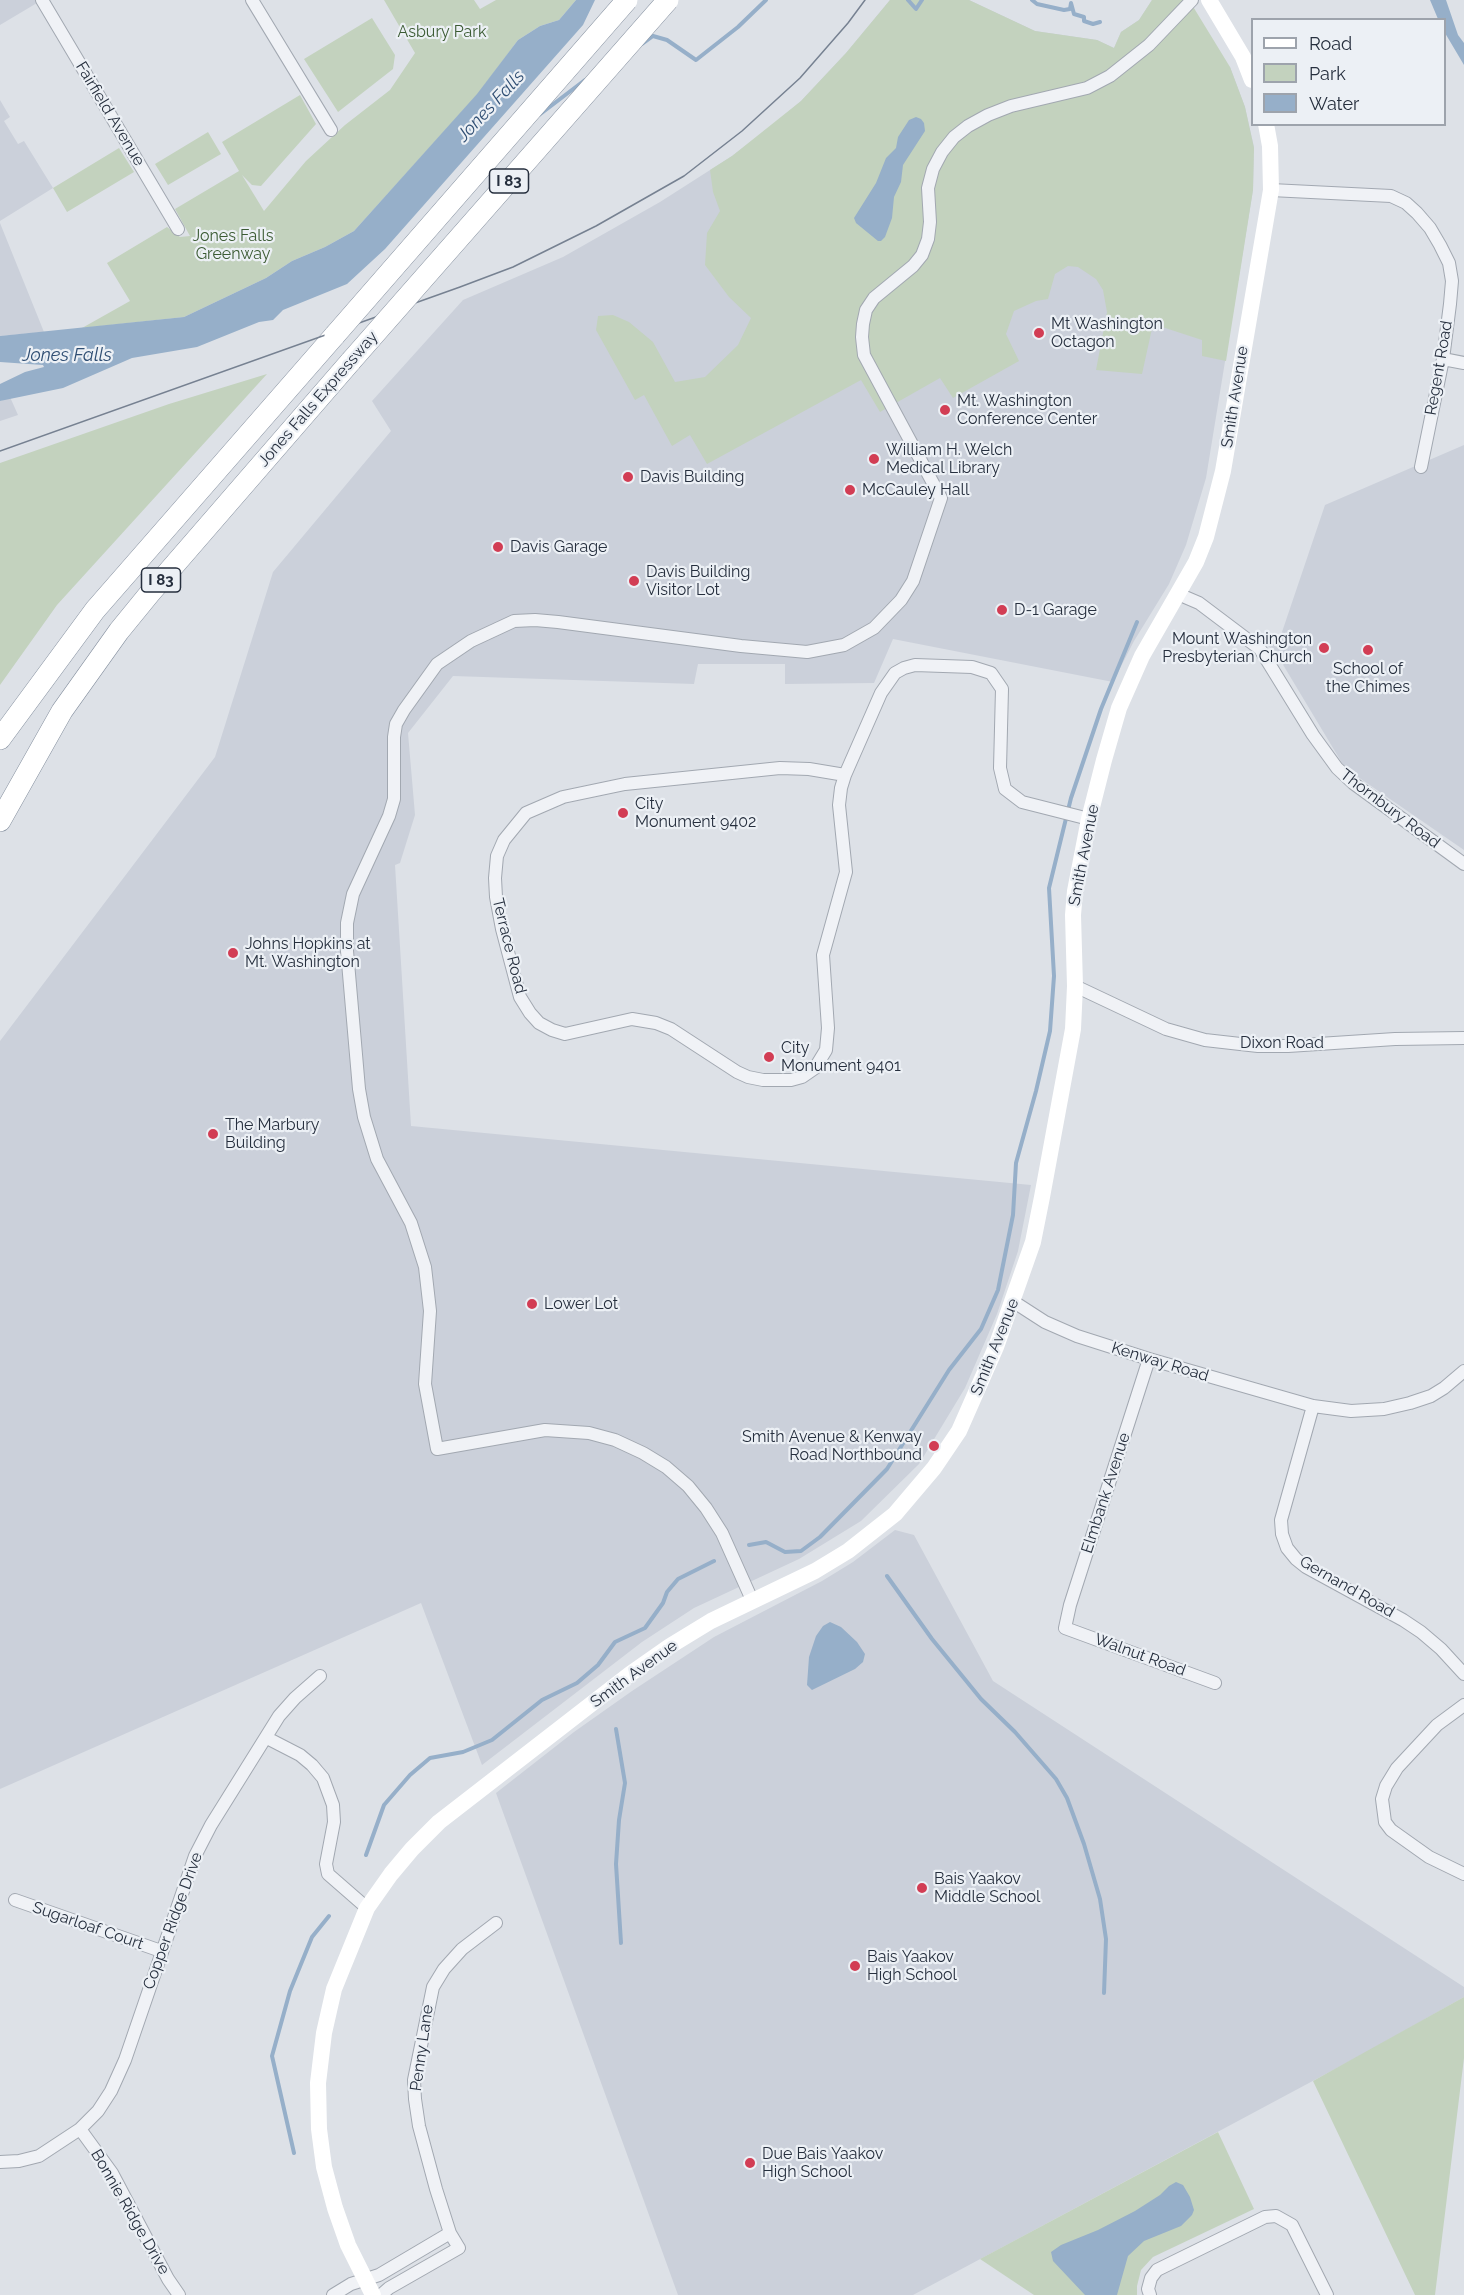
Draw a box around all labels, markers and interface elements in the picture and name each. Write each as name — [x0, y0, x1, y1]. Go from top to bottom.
legend — [1251, 18, 1446, 126]
park label: Asbury Park — [398, 22, 486, 42]
text: Road — [1309, 33, 1352, 54]
street label: Fairfield Avenue — [71, 58, 149, 170]
text: Park — [1309, 63, 1346, 84]
water label: Jones Falls — [453, 66, 529, 146]
text: Water — [1309, 93, 1359, 114]
road number: I 83 — [490, 169, 528, 193]
park label: Jones Falls Greenway — [192, 226, 274, 264]
place label: Mt Washington Octagon — [1051, 314, 1163, 352]
street label: Regent Road — [1421, 319, 1457, 417]
marker: Mt Washington Octagon — [1032, 326, 1046, 340]
street label: Jones Falls Expressway — [254, 327, 382, 471]
water label: Jones Falls — [22, 345, 112, 367]
street label: Smith Avenue — [1217, 345, 1253, 449]
place label: Mt. Washington Conference Center — [957, 391, 1097, 429]
marker: Mt. Washington Conference Center — [938, 403, 952, 417]
place label: William H. Welch Medical Library — [886, 440, 1012, 478]
marker: William H. Welch Medical Library — [867, 452, 881, 466]
place label: Davis Building — [640, 467, 744, 487]
marker: Davis Building — [621, 470, 635, 484]
place label: McCauley Hall — [862, 480, 969, 500]
marker: McCauley Hall — [843, 483, 857, 497]
place label: Davis Garage — [510, 537, 607, 557]
marker: Davis Garage — [491, 540, 505, 554]
place label: Davis Building Visitor Lot — [646, 562, 750, 600]
road number: I 83 — [142, 568, 180, 592]
marker: Davis Building Visitor Lot — [627, 574, 641, 588]
place label: D-1 Garage — [1014, 600, 1097, 620]
marker: D-1 Garage — [995, 603, 1009, 617]
place label: Mount Washington Presbyterian Church — [1162, 629, 1312, 667]
marker: Mount Washington Presbyterian Church — [1317, 641, 1331, 655]
marker: School of the Chimes — [1361, 643, 1375, 657]
place label: School of the Chimes — [1326, 659, 1410, 697]
street label: Thornbury Road — [1336, 765, 1444, 853]
place label: City Monument 9402 — [635, 794, 756, 832]
street label: Smith Avenue — [1065, 803, 1103, 907]
marker: City Monument 9402 — [616, 806, 630, 820]
street label: Terrace Road — [488, 896, 530, 996]
place label: Johns Hopkins at Mt. Washington — [245, 934, 371, 972]
marker: Johns Hopkins at Mt. Washington — [226, 946, 240, 960]
street label: Dixon Road — [1240, 1033, 1324, 1053]
place label: City Monument 9401 — [781, 1038, 901, 1076]
marker: City Monument 9401 — [762, 1050, 776, 1064]
place label: The Marbury Building — [225, 1115, 320, 1153]
marker: The Marbury Building — [206, 1127, 220, 1141]
place label: Lower Lot — [544, 1294, 618, 1314]
street label: Smith Avenue — [967, 1296, 1023, 1398]
marker: Lower Lot — [525, 1297, 539, 1311]
street label: Kenway Road — [1109, 1338, 1211, 1386]
place label: Smith Avenue & Kenway Road Northbound — [742, 1427, 922, 1465]
street label: Elmbank Avenue — [1077, 1430, 1135, 1556]
marker: Smith Avenue & Kenway Road Northbound — [927, 1439, 941, 1453]
street label: Gernand Road — [1296, 1552, 1398, 1622]
street label: Walnut Road — [1092, 1630, 1188, 1680]
street label: Smith Avenue — [587, 1636, 681, 1712]
street label: Copper Ridge Drive — [139, 1850, 207, 1992]
place label: Bais Yaakov Middle School — [934, 1869, 1040, 1907]
marker: Bais Yaakov Middle School — [915, 1881, 929, 1895]
street label: Sugarloaf Court — [30, 1898, 146, 1954]
place label: Bais Yaakov High School — [867, 1947, 957, 1985]
marker: Bais Yaakov High School — [848, 1959, 862, 1973]
street label: Penny Lane — [406, 2003, 438, 2093]
place label: Due Bais Yaakov High School — [762, 2144, 883, 2182]
street label: Bonnie Ridge Drive — [86, 2146, 174, 2278]
marker: Due Bais Yaakov High School — [743, 2156, 757, 2170]

